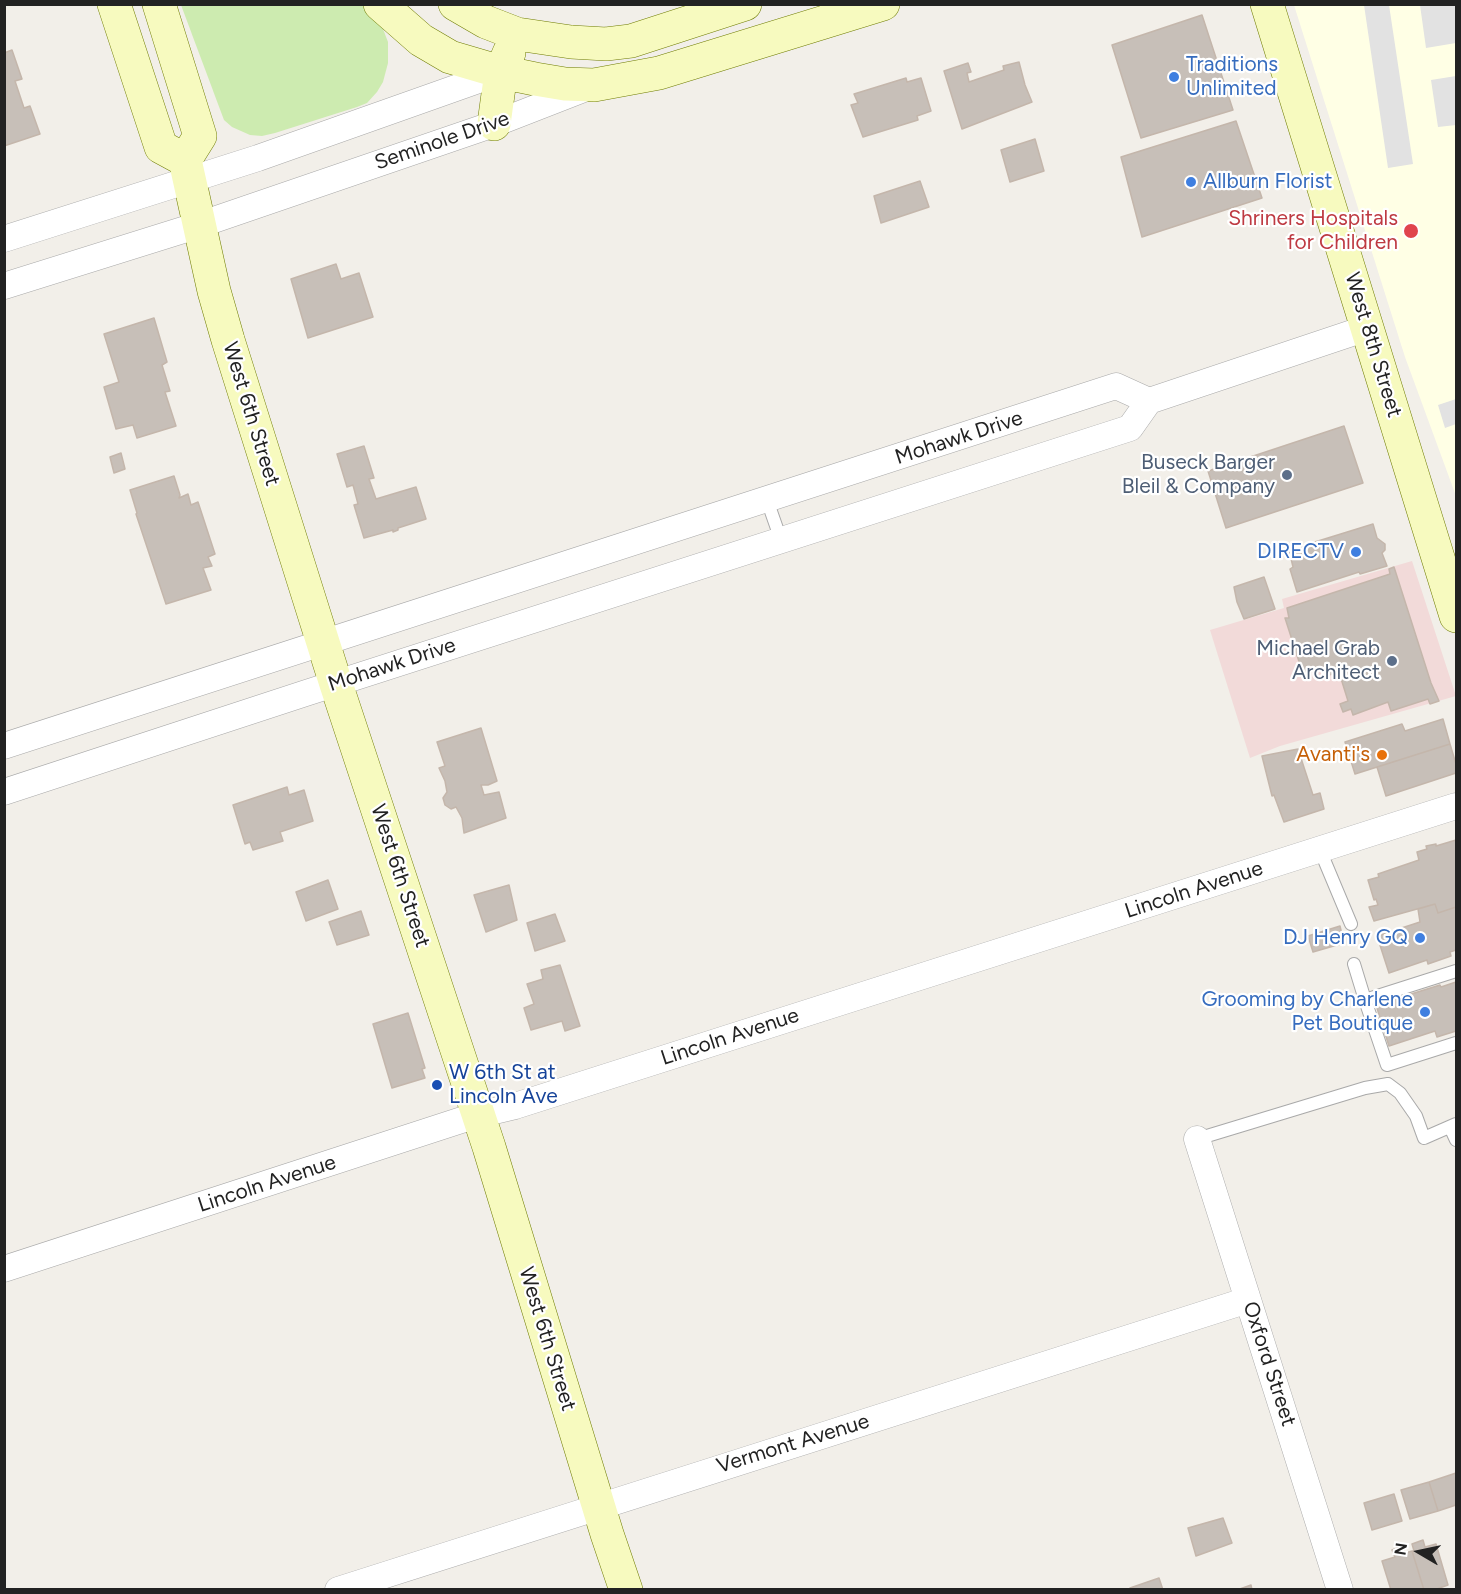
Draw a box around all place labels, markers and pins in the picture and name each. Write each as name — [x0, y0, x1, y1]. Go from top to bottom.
place label: Traditions Unlimited — [1186, 52, 1278, 102]
marker: Traditions Unlimited — [1167, 70, 1181, 84]
place label: Allburn Florist — [1203, 169, 1332, 195]
marker: Allburn Florist — [1184, 175, 1198, 189]
place label: Shriners Hospitals for Children — [1228, 206, 1398, 256]
marker: Shriners Hospitals for Children — [1402, 222, 1420, 240]
place label: Buseck Barger Bleil & Company — [1122, 450, 1275, 500]
marker: Buseck Barger Bleil & Company — [1280, 468, 1294, 482]
place label: DIRECTV — [1257, 539, 1344, 565]
marker: DIRECTV — [1349, 545, 1363, 559]
place label: Michael Grab Architect — [1256, 636, 1380, 686]
marker: Michael Grab Architect — [1385, 654, 1399, 668]
place label: Avanti's — [1296, 742, 1370, 768]
marker: Avanti's — [1375, 748, 1389, 762]
place label: DJ Henry GQ — [1283, 925, 1408, 951]
marker: DJ Henry GQ — [1413, 931, 1427, 945]
place label: Grooming by Charlene Pet Boutique — [1201, 987, 1413, 1037]
marker: Grooming by Charlene Pet Boutique — [1418, 1005, 1432, 1019]
place label: W 6th St at Lincoln Ave — [449, 1060, 558, 1110]
marker: W 6th St at Lincoln Ave — [430, 1078, 444, 1092]

